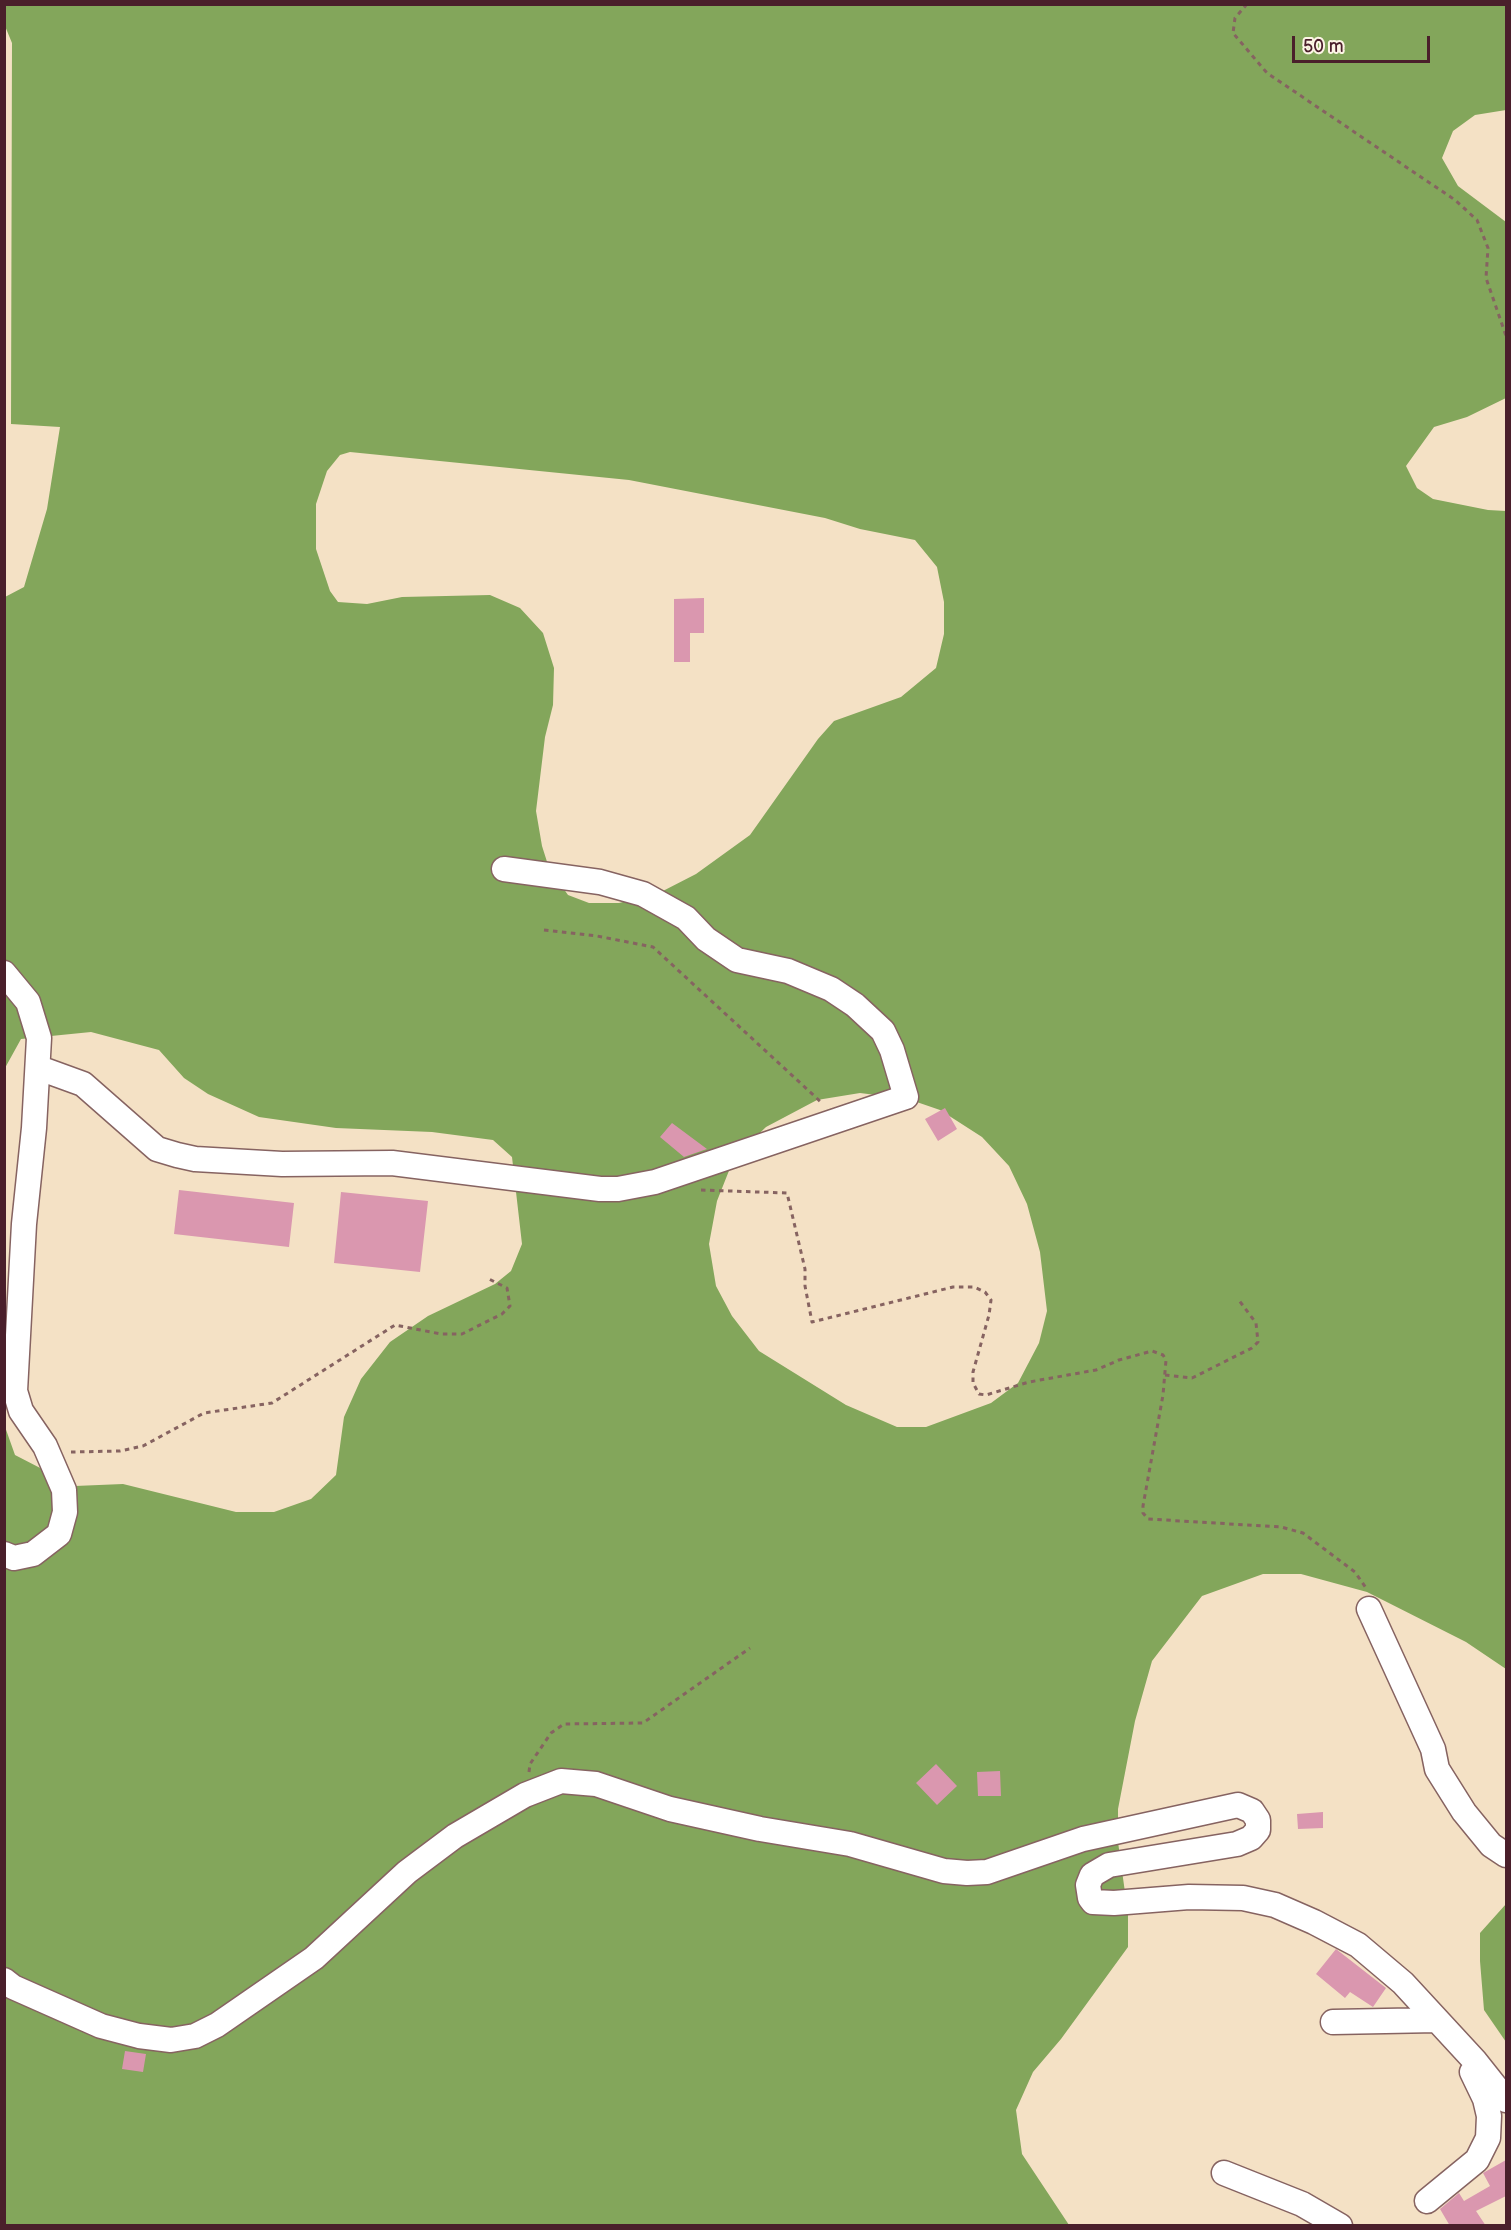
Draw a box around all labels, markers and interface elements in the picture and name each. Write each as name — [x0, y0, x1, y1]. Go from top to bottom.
scale bar — [1295, 24, 1433, 62]
text: 50 m — [1303, 36, 1344, 57]

